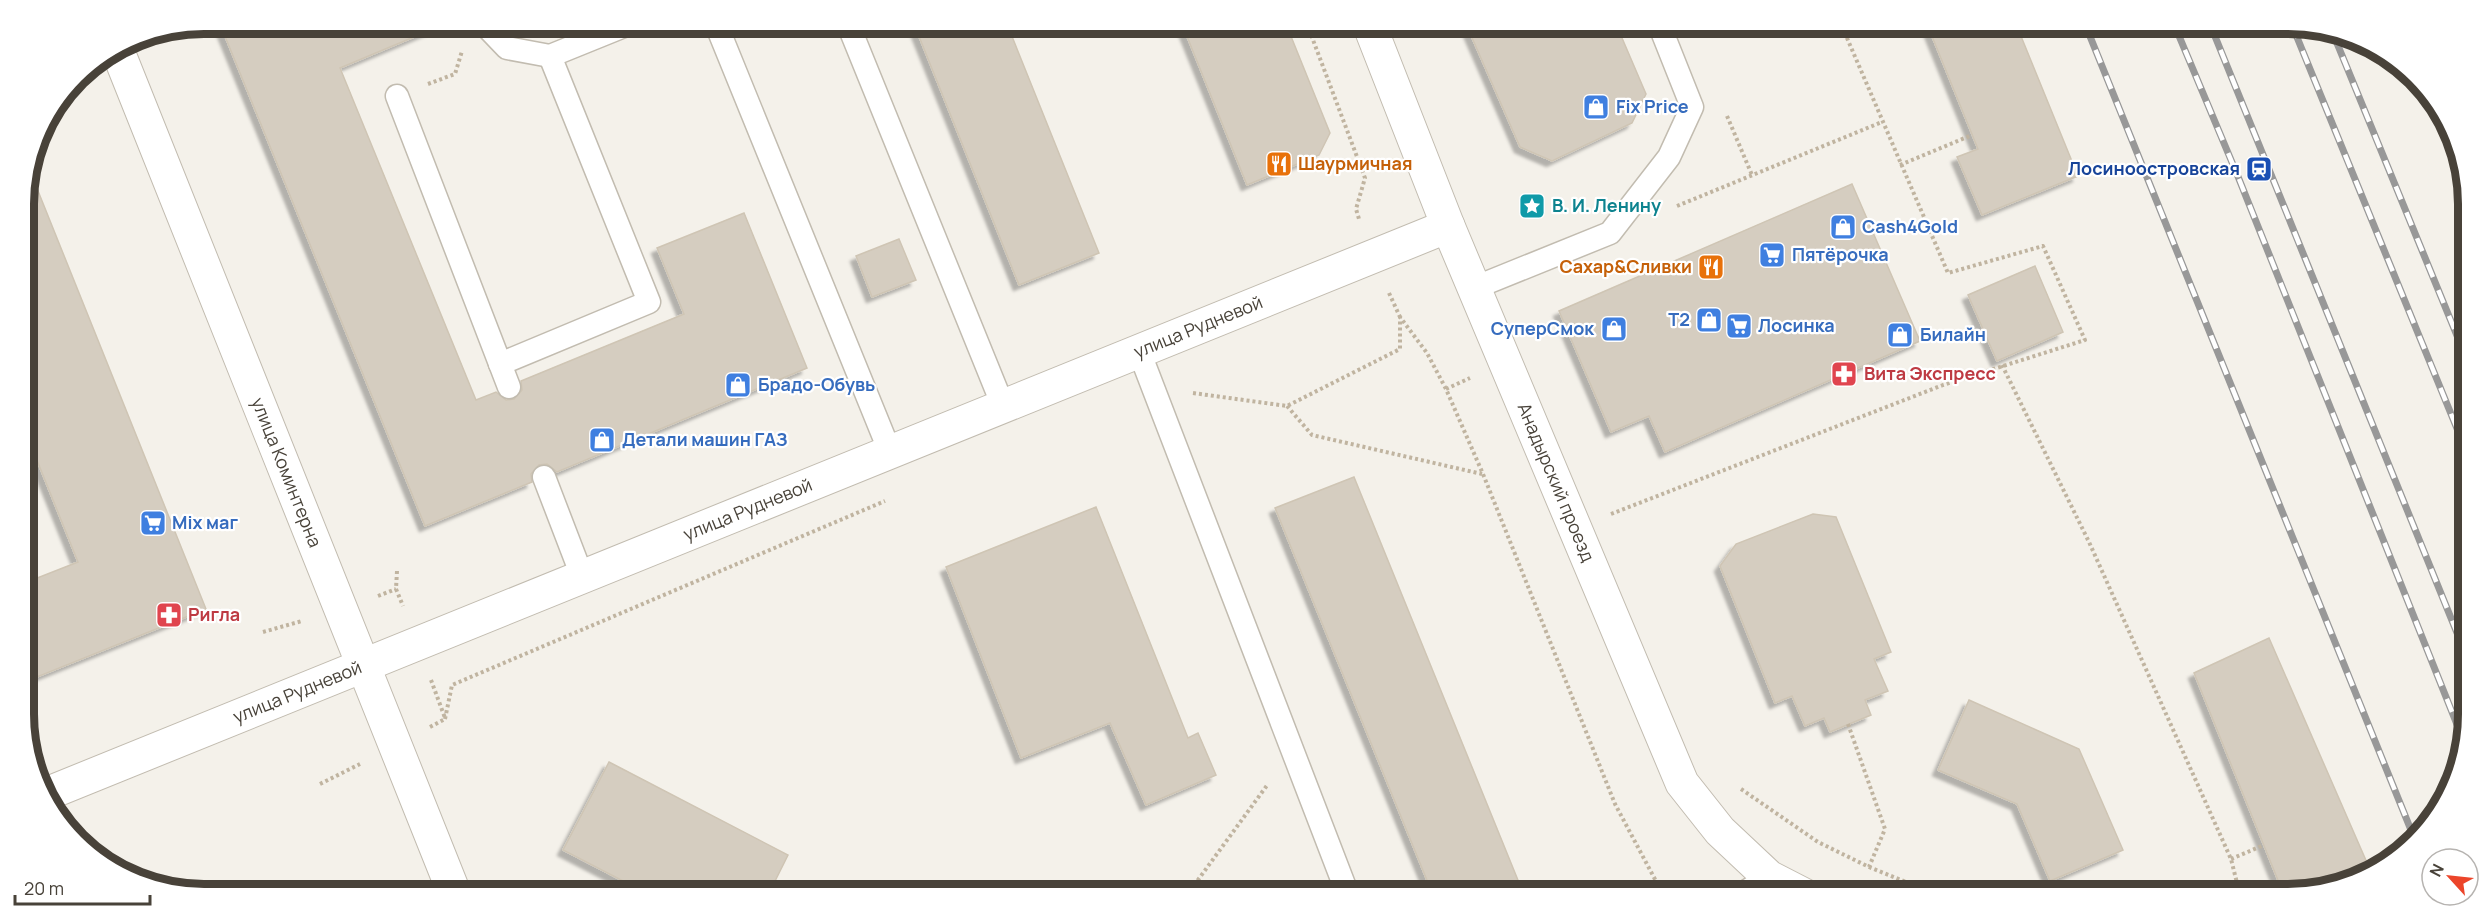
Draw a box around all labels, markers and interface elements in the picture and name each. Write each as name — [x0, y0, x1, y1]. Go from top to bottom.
shop icon: Fix Price — [1581, 92, 1611, 122]
place label: Fix Price — [1616, 94, 1689, 118]
restaurant icon: Шаурмичная — [1264, 149, 1294, 179]
place label: Шаурмичная — [1298, 151, 1412, 175]
station icon: Лосиноостровская — [2244, 154, 2274, 184]
place label: Лосиноостровская — [2068, 156, 2240, 180]
place icon: В. И. Ленину — [1517, 191, 1547, 221]
place label: В. И. Ленину — [1552, 193, 1661, 217]
shop icon: Cash4Gold — [1828, 212, 1858, 242]
place label: Cash4Gold — [1862, 214, 1958, 238]
supermarket icon: Пятёрочка — [1757, 240, 1787, 270]
place label: Пятёрочка — [1792, 242, 1889, 266]
restaurant icon: Сахар&Сливки — [1696, 252, 1726, 282]
place label: Сахар&Сливки — [1559, 254, 1692, 278]
street label: улица Рудневой — [1130, 289, 1266, 363]
shop icon: T2 — [1694, 305, 1724, 335]
place label: T2 — [1668, 307, 1690, 331]
supermarket icon: Лосинка — [1724, 311, 1754, 341]
place label: Лосинка — [1758, 313, 1835, 337]
shop icon: СуперСмок — [1599, 314, 1629, 344]
place label: СуперСмок — [1491, 316, 1595, 340]
shop icon: Билайн — [1885, 320, 1915, 350]
place label: Билайн — [1920, 322, 1986, 346]
pharmacy icon: Вита Экспресс — [1829, 359, 1859, 389]
place label: Вита Экспресс — [1864, 361, 1996, 385]
shop icon: Брадо-Обувь — [723, 370, 753, 400]
place label: Брадо-Обувь — [758, 372, 875, 396]
street label: улица Коминтерна — [246, 394, 328, 551]
street label: Анадырский проезд — [1513, 399, 1601, 565]
shop icon: Детали машин ГАЗ — [587, 425, 617, 455]
place label: Детали машин ГАЗ — [622, 427, 787, 451]
street label: улица Рудневой — [679, 472, 815, 546]
supermarket icon: Mix маг — [138, 508, 168, 538]
place label: Mix маг — [172, 510, 238, 534]
pharmacy icon: Ригла — [154, 600, 184, 630]
place label: Ригла — [188, 602, 240, 626]
street label: улица Рудневой — [229, 655, 365, 728]
north arrow — [2420, 847, 2480, 907]
text: N — [2424, 860, 2449, 880]
scale bar — [15, 868, 150, 906]
text: 20 m — [24, 876, 64, 900]

